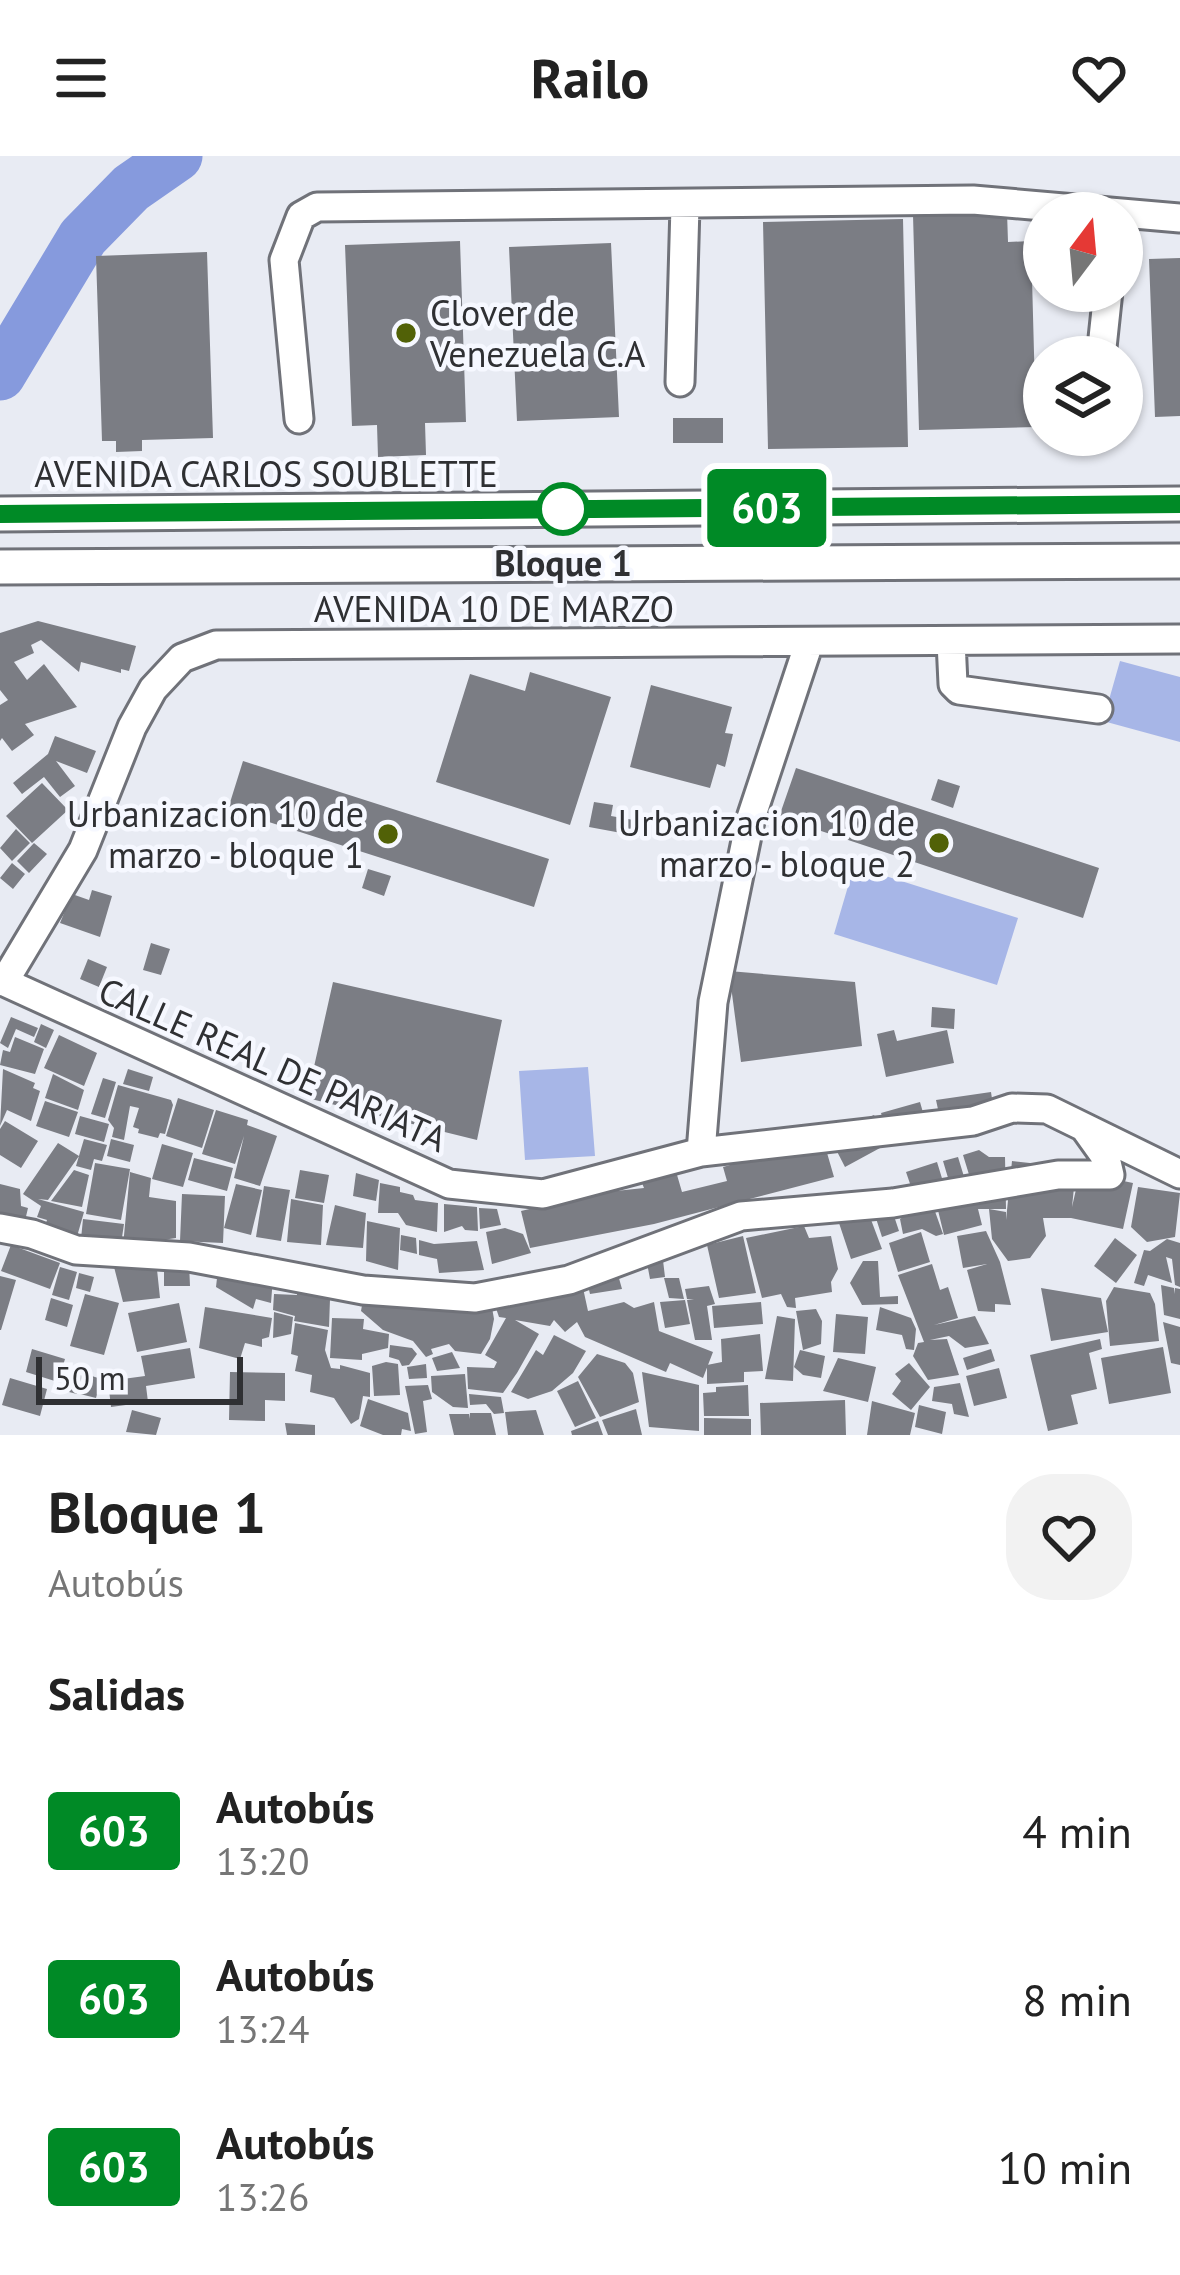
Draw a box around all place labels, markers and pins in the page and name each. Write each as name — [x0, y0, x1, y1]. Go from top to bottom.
place label: Clover de Venezuela C.A — [429, 289, 645, 377]
marker: Clover de Venezuela C.A — [393, 320, 419, 346]
marker: Bloque 1 — [538, 484, 588, 534]
place label: Bloque 1 — [494, 539, 632, 586]
place label: Urbanizacion 10 de marzo - bloque 1 — [67, 790, 364, 878]
place label: Urbanizacion 10 de marzo - bloque 2 — [618, 799, 915, 887]
marker: Urbanizacion 10 de marzo - bloque 1 — [375, 821, 401, 847]
marker: Urbanizacion 10 de marzo - bloque 2 — [926, 830, 952, 856]

